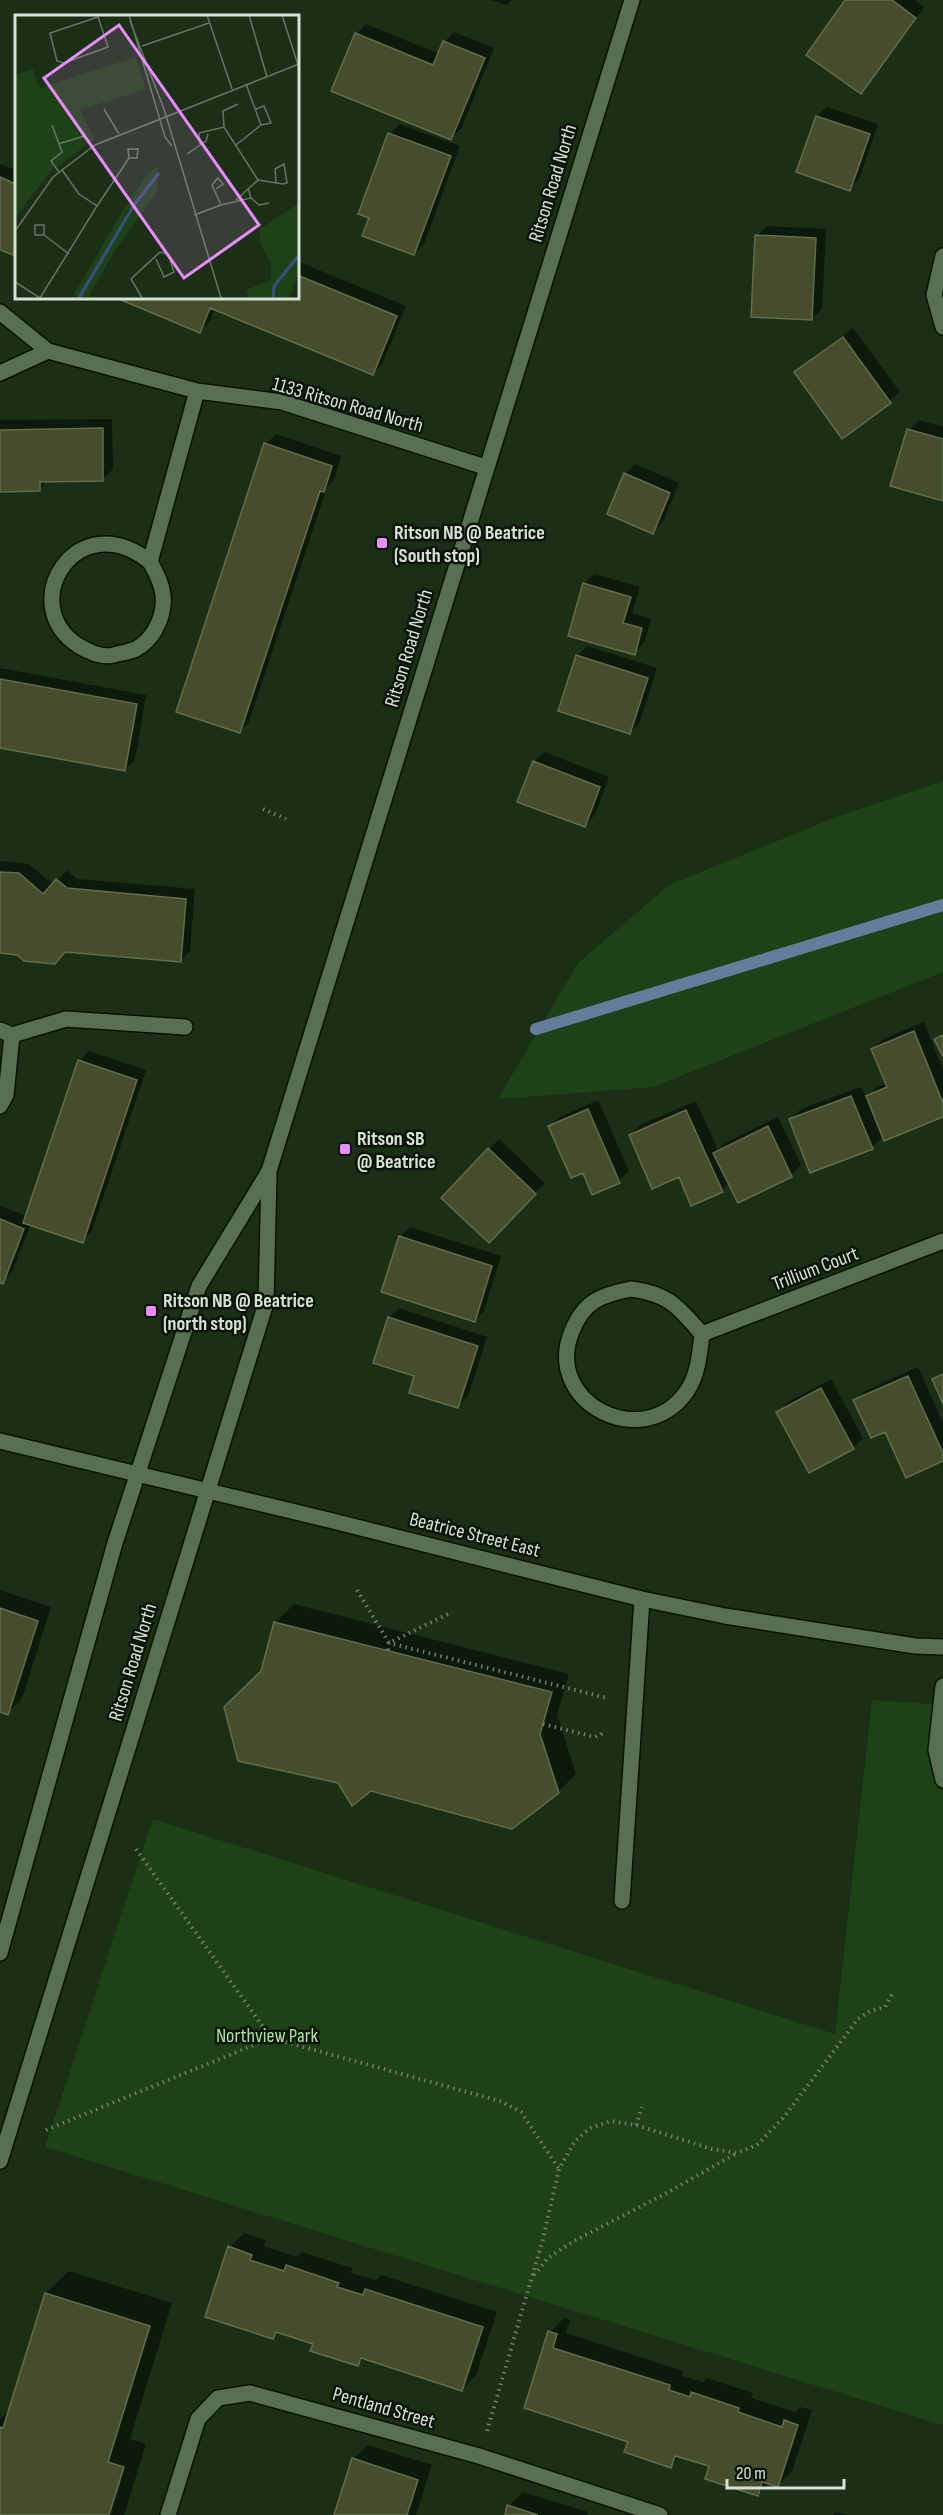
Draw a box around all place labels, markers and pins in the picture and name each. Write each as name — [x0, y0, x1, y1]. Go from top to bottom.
place label: Ritson NB @ Beatrice (South stop) — [394, 521, 545, 568]
marker: Ritson NB @ Beatrice (South stop) — [375, 536, 389, 550]
place label: Ritson SB @ Beatrice — [357, 1127, 436, 1174]
marker: Ritson SB @ Beatrice — [338, 1142, 352, 1156]
place label: Ritson NB @ Beatrice (north stop) — [163, 1289, 314, 1336]
marker: Ritson NB @ Beatrice (north stop) — [144, 1304, 158, 1318]

